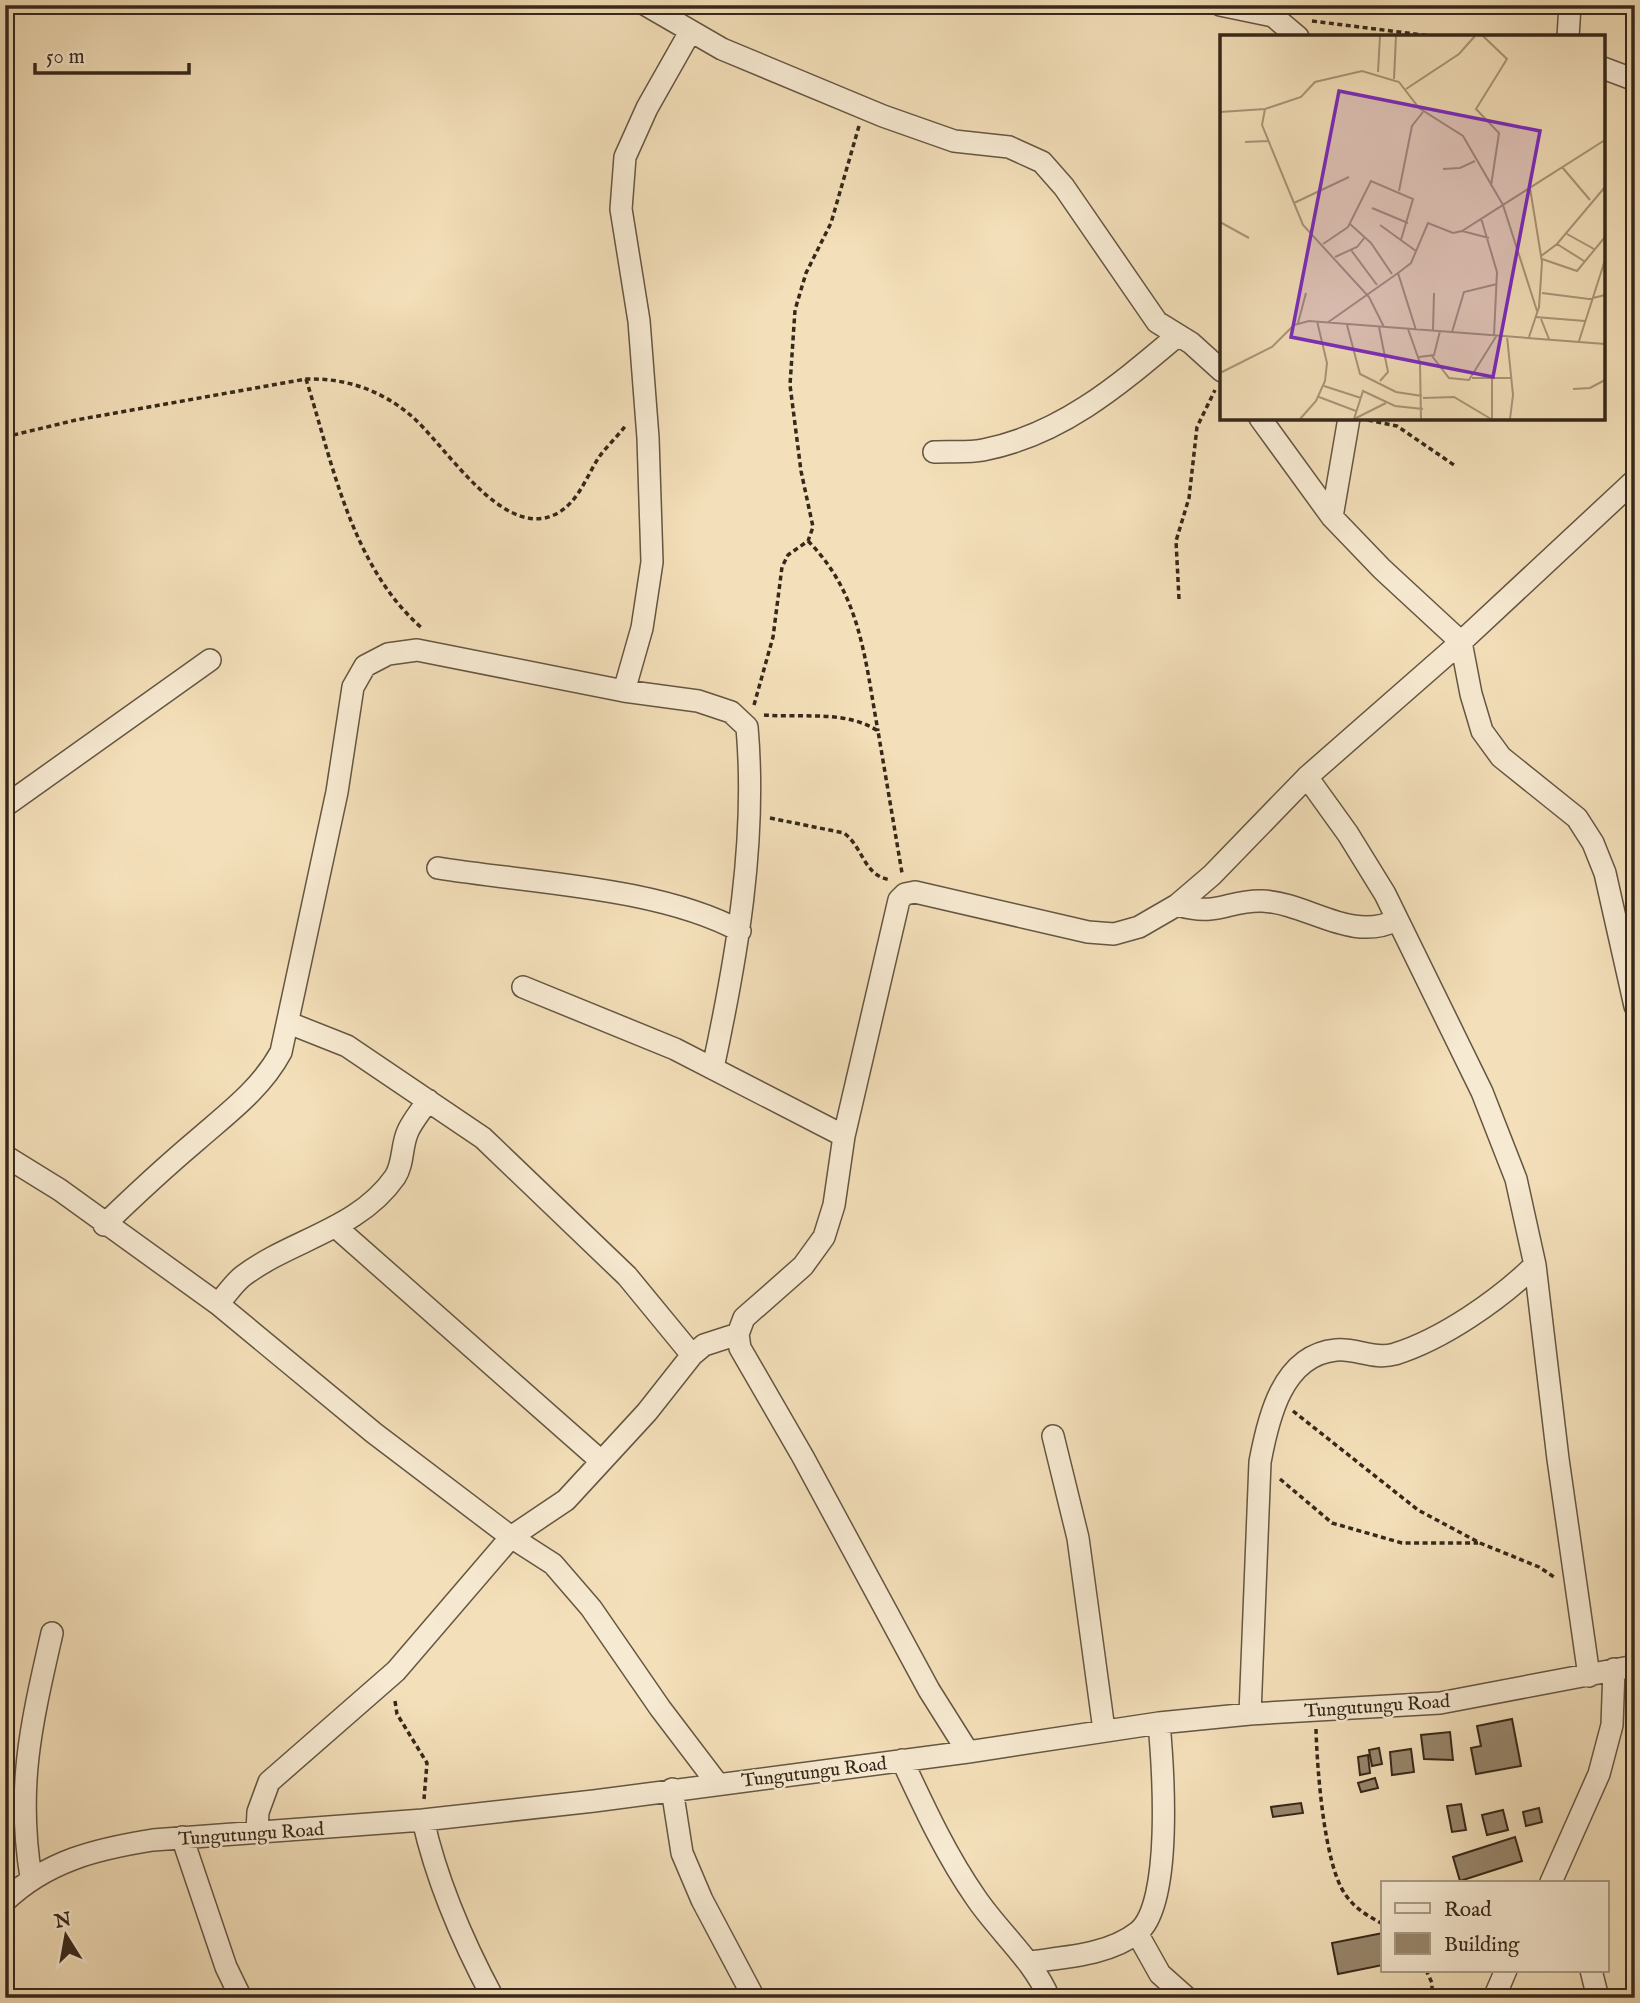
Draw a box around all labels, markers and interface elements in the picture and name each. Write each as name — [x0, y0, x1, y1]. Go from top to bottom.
scale bar — [35, 32, 189, 76]
inset map — [1220, 35, 1605, 420]
text: 50 m — [46, 44, 85, 71]
street label: Tungutungu Road — [1303, 1690, 1452, 1724]
street label: Tungutungu Road — [740, 1752, 889, 1794]
street label: Tungutungu Road — [177, 1818, 326, 1852]
legend — [1381, 1881, 1608, 1972]
text: Road — [1444, 1897, 1492, 1924]
north arrow — [32, 1902, 102, 1972]
text: N — [52, 1908, 74, 1935]
text: Building — [1444, 1932, 1520, 1959]

